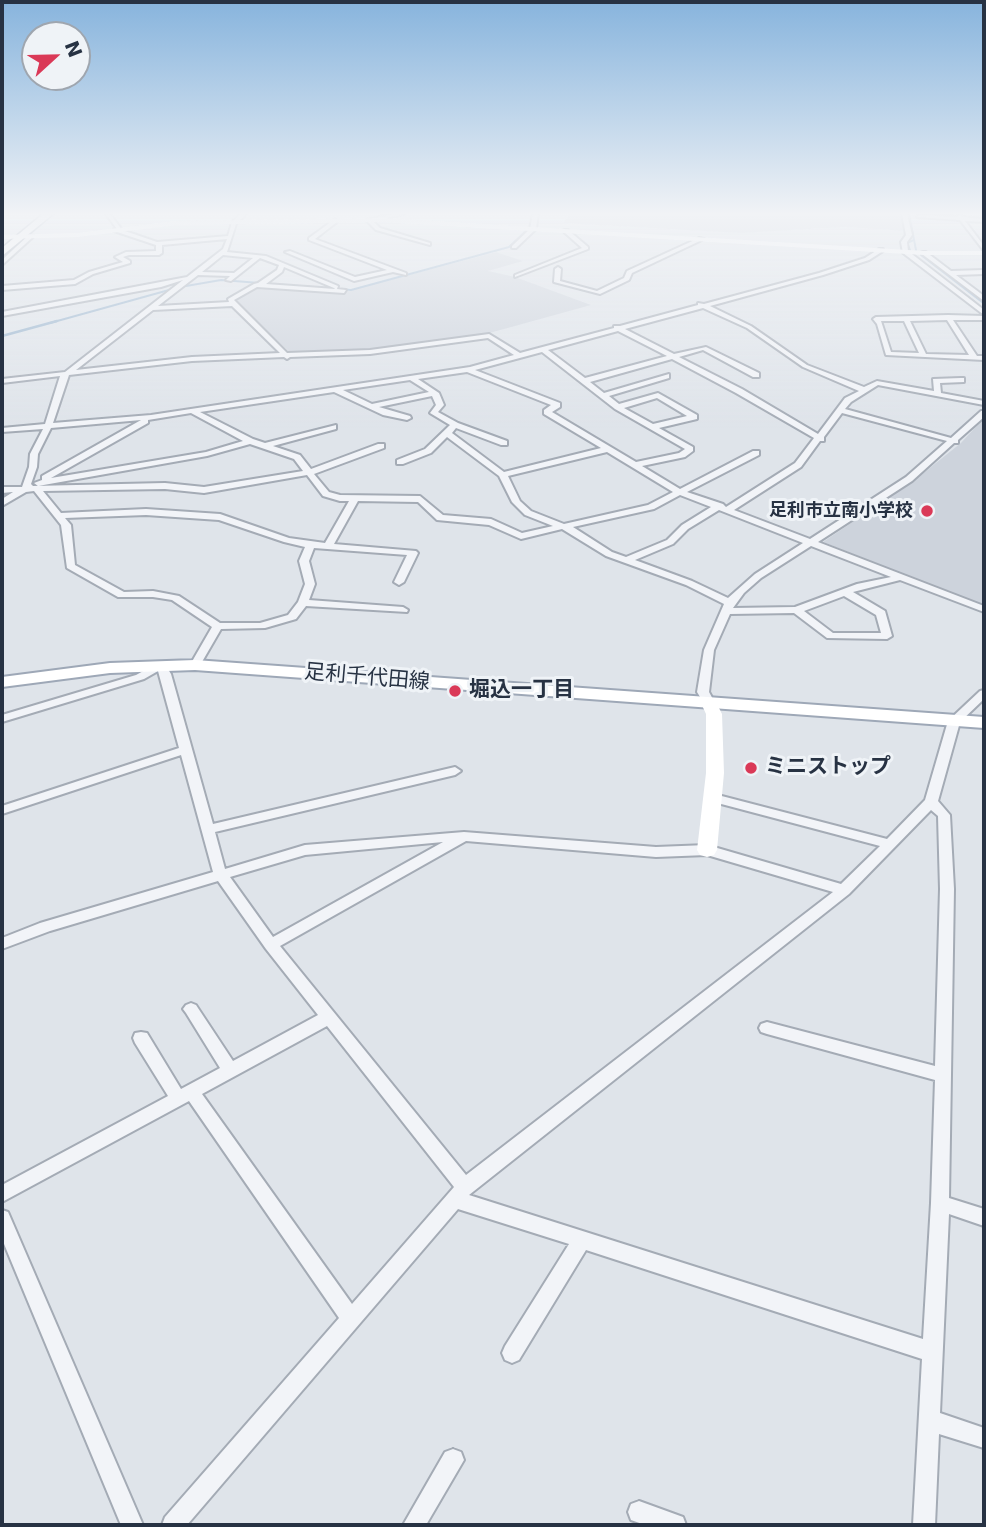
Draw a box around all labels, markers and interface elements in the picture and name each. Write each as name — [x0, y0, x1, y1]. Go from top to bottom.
north arrow — [21, 21, 91, 91]
text: N — [60, 37, 87, 60]
place label: 足利市立南小学校 — [769, 500, 913, 522]
marker: 足利市立南小学校 — [919, 503, 935, 519]
street label: 足利千代田線 — [303, 660, 431, 696]
place label: 堀込一丁目 — [469, 678, 574, 704]
marker: 堀込一丁目 — [447, 683, 463, 699]
place label: ミニストップ — [765, 755, 891, 781]
marker: ミニストップ — [743, 760, 759, 776]

